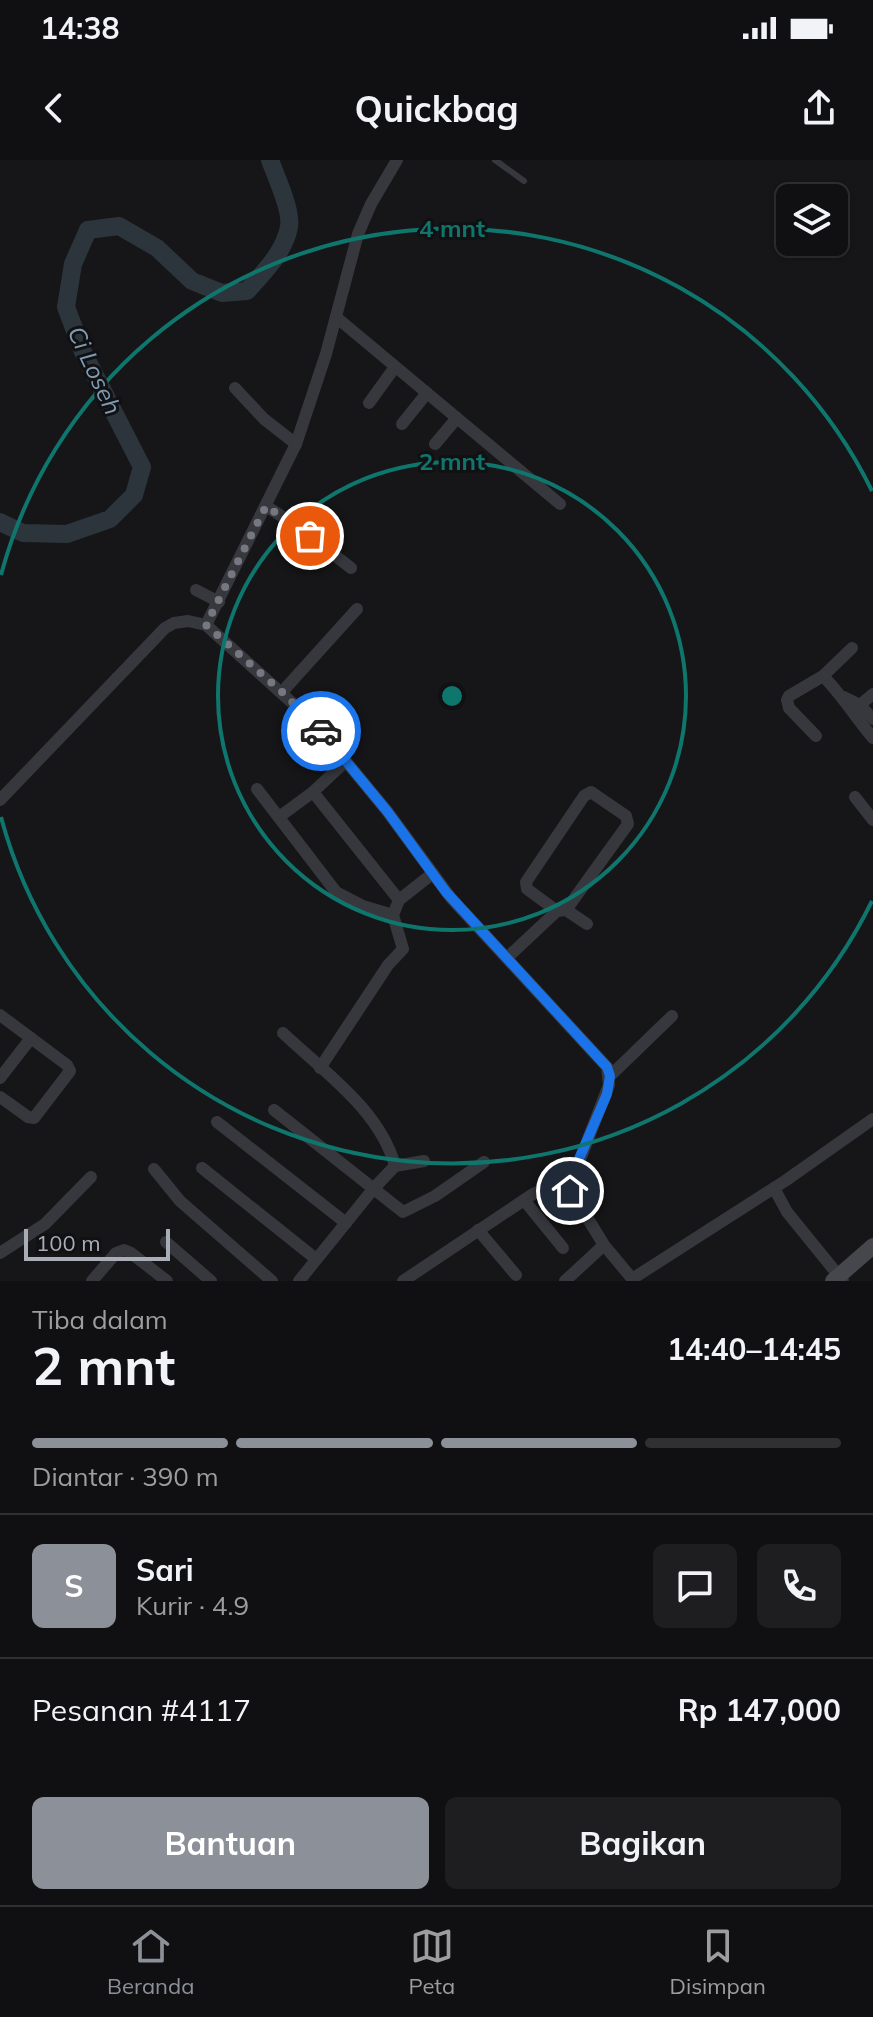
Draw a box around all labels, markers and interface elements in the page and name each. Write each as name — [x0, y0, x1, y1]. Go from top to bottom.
text: 14:38 — [40, 9, 119, 47]
icon: back — [32, 86, 76, 130]
text: Quickbag — [354, 86, 519, 131]
icon: share — [797, 86, 841, 130]
map controls — [776, 184, 848, 256]
button: layers — [776, 184, 848, 256]
text: 4 mnt — [419, 213, 485, 243]
water label: Ci Loseh — [62, 321, 128, 419]
text: 2 mnt — [419, 446, 485, 476]
pin — [276, 502, 344, 570]
icon: bag — [288, 514, 332, 558]
centre of rings — [438, 682, 466, 710]
courier — [281, 691, 361, 771]
icon: car — [299, 709, 343, 753]
pin — [536, 1157, 604, 1225]
icon: home — [548, 1169, 592, 1213]
scale bar — [24, 1225, 170, 1261]
text: 100 m — [36, 1229, 101, 1257]
text: Tiba dalam — [32, 1303, 168, 1336]
text: 14:40–14:45 — [667, 1330, 841, 1368]
text: 2 mnt — [32, 1333, 175, 1398]
text: Diantar · 390 m — [32, 1460, 219, 1493]
button: chat — [653, 1544, 737, 1628]
button: phone — [757, 1544, 841, 1628]
text: Sari — [136, 1551, 194, 1589]
text: S — [64, 1567, 84, 1605]
text: Kurir · 4.9 — [136, 1589, 249, 1622]
text: Pesanan #4117 — [32, 1691, 251, 1729]
text: Rp 147,000 — [678, 1691, 841, 1729]
button: Bantuan — [32, 1797, 429, 1889]
button: Bagikan — [445, 1797, 841, 1889]
tab: Beranda — [107, 1924, 194, 2000]
tab: Peta — [409, 1924, 455, 2000]
tab: Disimpan — [669, 1924, 766, 2000]

